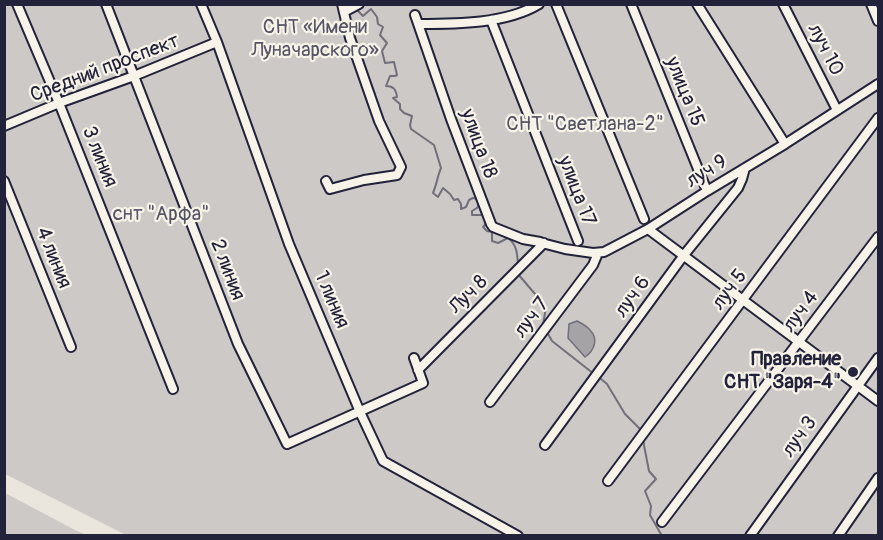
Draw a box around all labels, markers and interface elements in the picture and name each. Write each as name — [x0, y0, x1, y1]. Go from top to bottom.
park label: СНТ «Имени Луначарского» — [251, 16, 379, 63]
street label: луч 10 — [802, 20, 848, 80]
street label: Средний проспект — [27, 30, 183, 108]
street label: улица 15 — [659, 54, 709, 130]
street label: улица 18 — [454, 106, 502, 182]
park label: СНТ "Светлана-2" — [506, 113, 664, 137]
street label: 3 линия — [76, 123, 122, 191]
street label: луч 9 — [682, 150, 732, 194]
street label: улица 17 — [552, 153, 600, 229]
park label: снт "Арфа" — [113, 203, 209, 227]
street label: 4 линия — [30, 224, 76, 292]
street label: 2 линия — [204, 236, 250, 304]
street label: луч 5 — [707, 265, 753, 315]
street label: 1 линия — [308, 268, 354, 332]
street label: Луч 8 — [445, 271, 493, 319]
street label: луч 6 — [610, 272, 656, 322]
street label: луч 4 — [778, 287, 824, 337]
street label: луч 7 — [509, 293, 555, 343]
place label: Правление СНТ "Заря-4" — [724, 348, 841, 395]
marker: Правление СНТ "Заря-4" — [846, 365, 860, 379]
street label: луч 3 — [777, 412, 823, 462]

